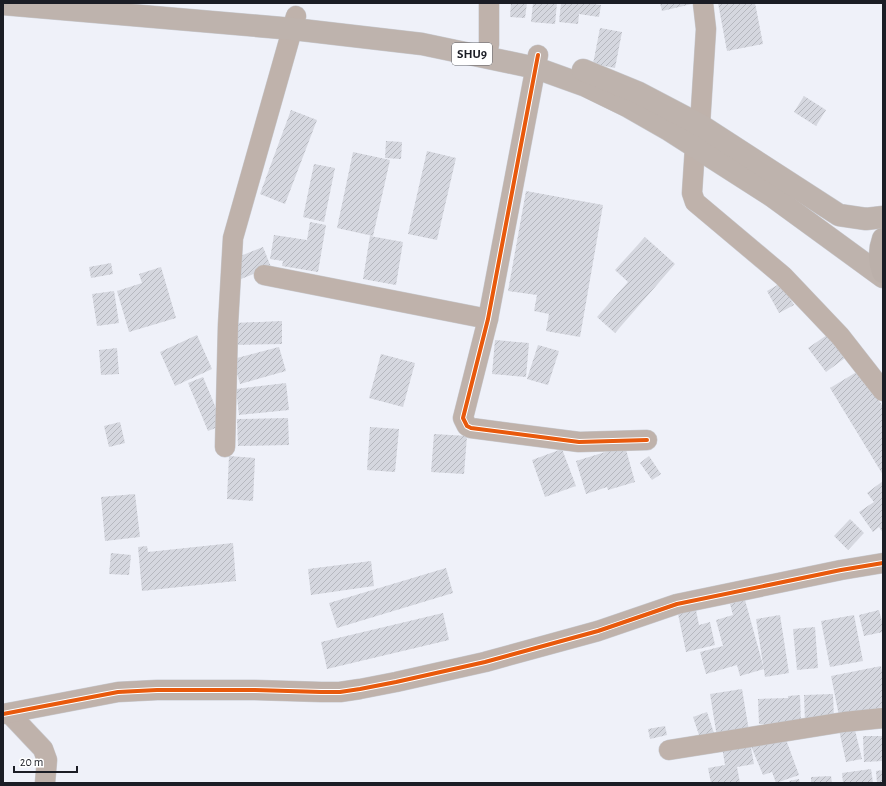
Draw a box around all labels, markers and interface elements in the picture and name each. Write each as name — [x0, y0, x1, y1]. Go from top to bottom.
road number: SHU9 — [452, 43, 492, 65]
scale bar — [14, 748, 77, 774]
text: 20 m — [20, 756, 43, 768]

